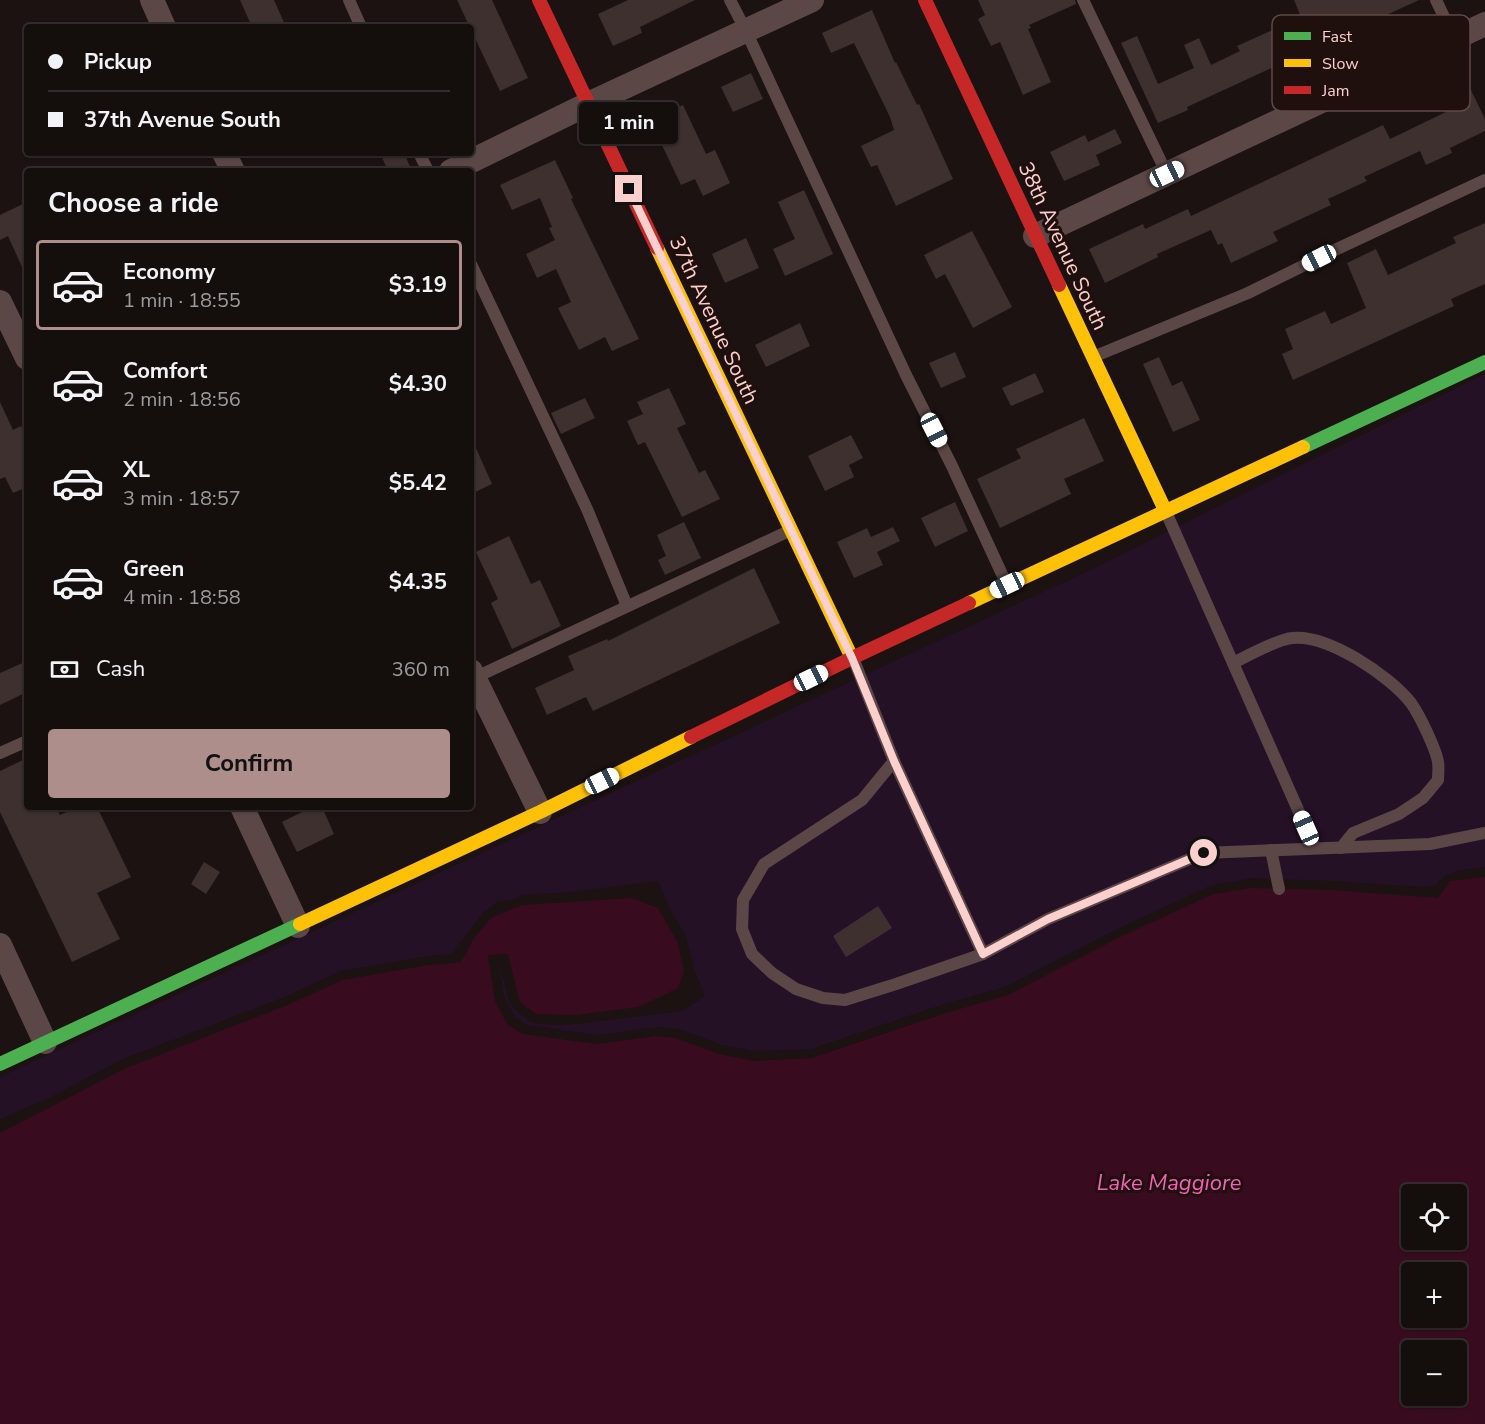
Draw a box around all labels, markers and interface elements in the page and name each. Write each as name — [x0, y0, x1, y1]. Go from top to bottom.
legend — [1272, 15, 1470, 111]
text: Fast — [1322, 26, 1353, 48]
text: Pickup — [84, 47, 152, 77]
text: Slow — [1322, 53, 1359, 75]
text: Jam — [1321, 80, 1349, 102]
callout: 1 min — [580, 102, 678, 144]
text: 37th Avenue South — [84, 105, 281, 135]
text: 1 min — [603, 109, 654, 136]
street label: 38th Avenue South — [1012, 157, 1114, 335]
car — [1147, 158, 1187, 190]
route end — [615, 175, 642, 202]
text: Choose a ride — [48, 185, 219, 222]
street label: 37th Avenue South — [663, 231, 765, 409]
car — [1299, 242, 1339, 274]
text: Economy — [123, 257, 215, 287]
icon: car — [51, 258, 105, 312]
text: $3.19 — [389, 270, 447, 300]
text: 1 min · 18:55 — [123, 287, 241, 314]
text: Comfort — [123, 356, 207, 386]
icon: car — [51, 357, 105, 411]
text: $4.30 — [389, 369, 447, 399]
text: 2 min · 18:56 — [123, 386, 241, 413]
car — [918, 410, 950, 450]
text: XL — [123, 455, 150, 485]
icon: car — [51, 456, 105, 510]
text: $5.42 — [389, 468, 447, 498]
text: 3 min · 18:57 — [123, 485, 241, 512]
text: Green — [123, 554, 184, 584]
icon: car — [51, 555, 105, 609]
text: $4.35 — [389, 567, 447, 597]
car — [987, 569, 1027, 601]
text: 4 min · 18:58 — [123, 584, 241, 611]
icon: cash — [48, 653, 81, 686]
text: Cash — [96, 654, 145, 684]
text: 360 m — [392, 656, 450, 683]
car — [791, 662, 831, 694]
button: Confirm — [48, 729, 450, 798]
car — [582, 765, 622, 797]
car — [1290, 808, 1322, 848]
route start — [1190, 839, 1217, 866]
water label: Lake Maggiore — [1097, 1168, 1242, 1198]
map controls — [1401, 1184, 1467, 1406]
button: locate — [1401, 1184, 1467, 1250]
button: + — [1401, 1262, 1467, 1328]
button: − — [1401, 1340, 1467, 1406]

